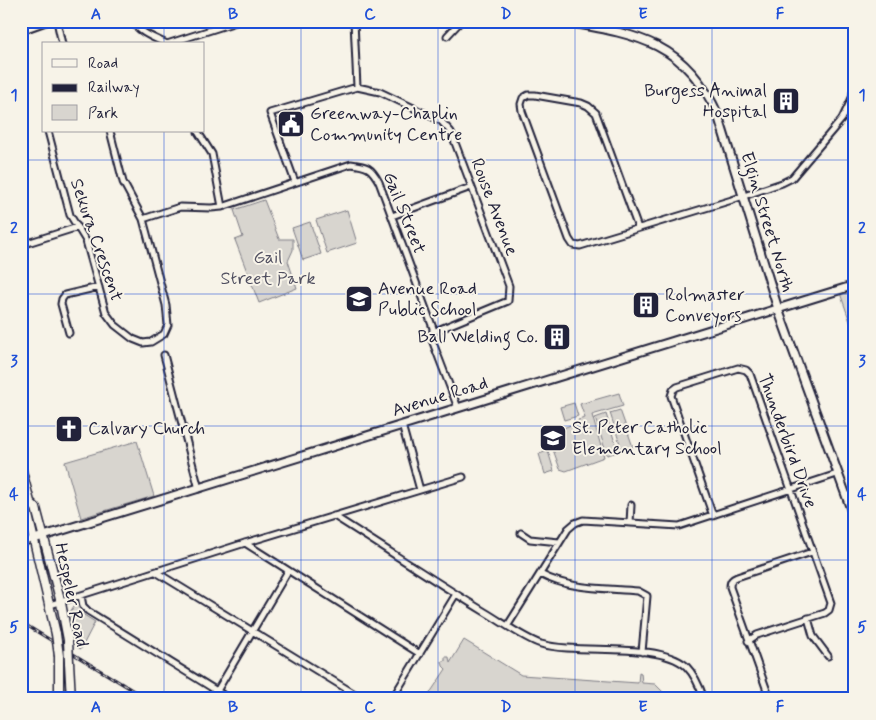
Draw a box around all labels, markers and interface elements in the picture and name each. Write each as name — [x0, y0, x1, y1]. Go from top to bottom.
text: A — [91, 4, 101, 25]
text: B — [228, 4, 238, 25]
text: C — [364, 4, 376, 25]
text: D — [500, 4, 512, 25]
text: E — [638, 4, 648, 25]
text: F — [776, 4, 785, 25]
legend — [42, 42, 205, 132]
text: Road — [88, 54, 118, 74]
text: Railway — [88, 78, 140, 98]
place label: Burgess Animal Hospital — [644, 79, 767, 124]
text: 1 — [10, 85, 18, 106]
text: 1 — [858, 85, 866, 106]
building icon: Burgess Animal Hospital — [771, 86, 801, 116]
place label: Greenway-Chaplin Community Centre — [310, 102, 462, 147]
text: Park — [88, 104, 118, 124]
public building icon: Greenway-Chaplin Community Centre — [276, 109, 306, 139]
street label: Elgin Street North — [732, 149, 800, 296]
street label: Rouse Avenue — [464, 155, 524, 259]
street label: Gail Street — [377, 168, 431, 258]
street label: Sekura Crescent — [64, 175, 128, 305]
text: 2 — [10, 218, 18, 239]
text: 2 — [858, 218, 866, 239]
park label: Gail Street Park — [220, 246, 316, 291]
place label: Avenue Road Public School — [378, 277, 477, 322]
place label: Rolmaster Conveyors — [665, 283, 745, 328]
school or university icon: Avenue Road Public School — [344, 284, 374, 314]
building icon: Rolmaster Conveyors — [631, 290, 661, 320]
building icon: Ball Welding Co. — [542, 322, 572, 352]
place label: Ball Welding Co. — [417, 325, 538, 351]
text: 3 — [10, 351, 18, 372]
text: 3 — [858, 351, 866, 372]
street label: Avenue Road — [389, 371, 491, 423]
street label: Thunderbird Drive — [752, 371, 822, 511]
church icon: Calvary Church — [54, 414, 84, 444]
place label: St. Peter Catholic Elementary School — [572, 416, 722, 461]
place label: Calvary Church — [88, 417, 205, 441]
school or university icon: St. Peter Catholic Elementary School — [538, 423, 568, 453]
text: 4 — [9, 484, 19, 505]
text: 4 — [857, 484, 867, 505]
street label: Hespeler Road — [48, 541, 94, 649]
text: 5 — [9, 617, 19, 638]
text: 5 — [857, 617, 867, 638]
text: A — [91, 697, 101, 718]
text: B — [228, 697, 238, 718]
text: C — [364, 697, 376, 718]
text: D — [500, 697, 512, 718]
text: E — [638, 697, 648, 718]
text: F — [776, 697, 785, 718]

